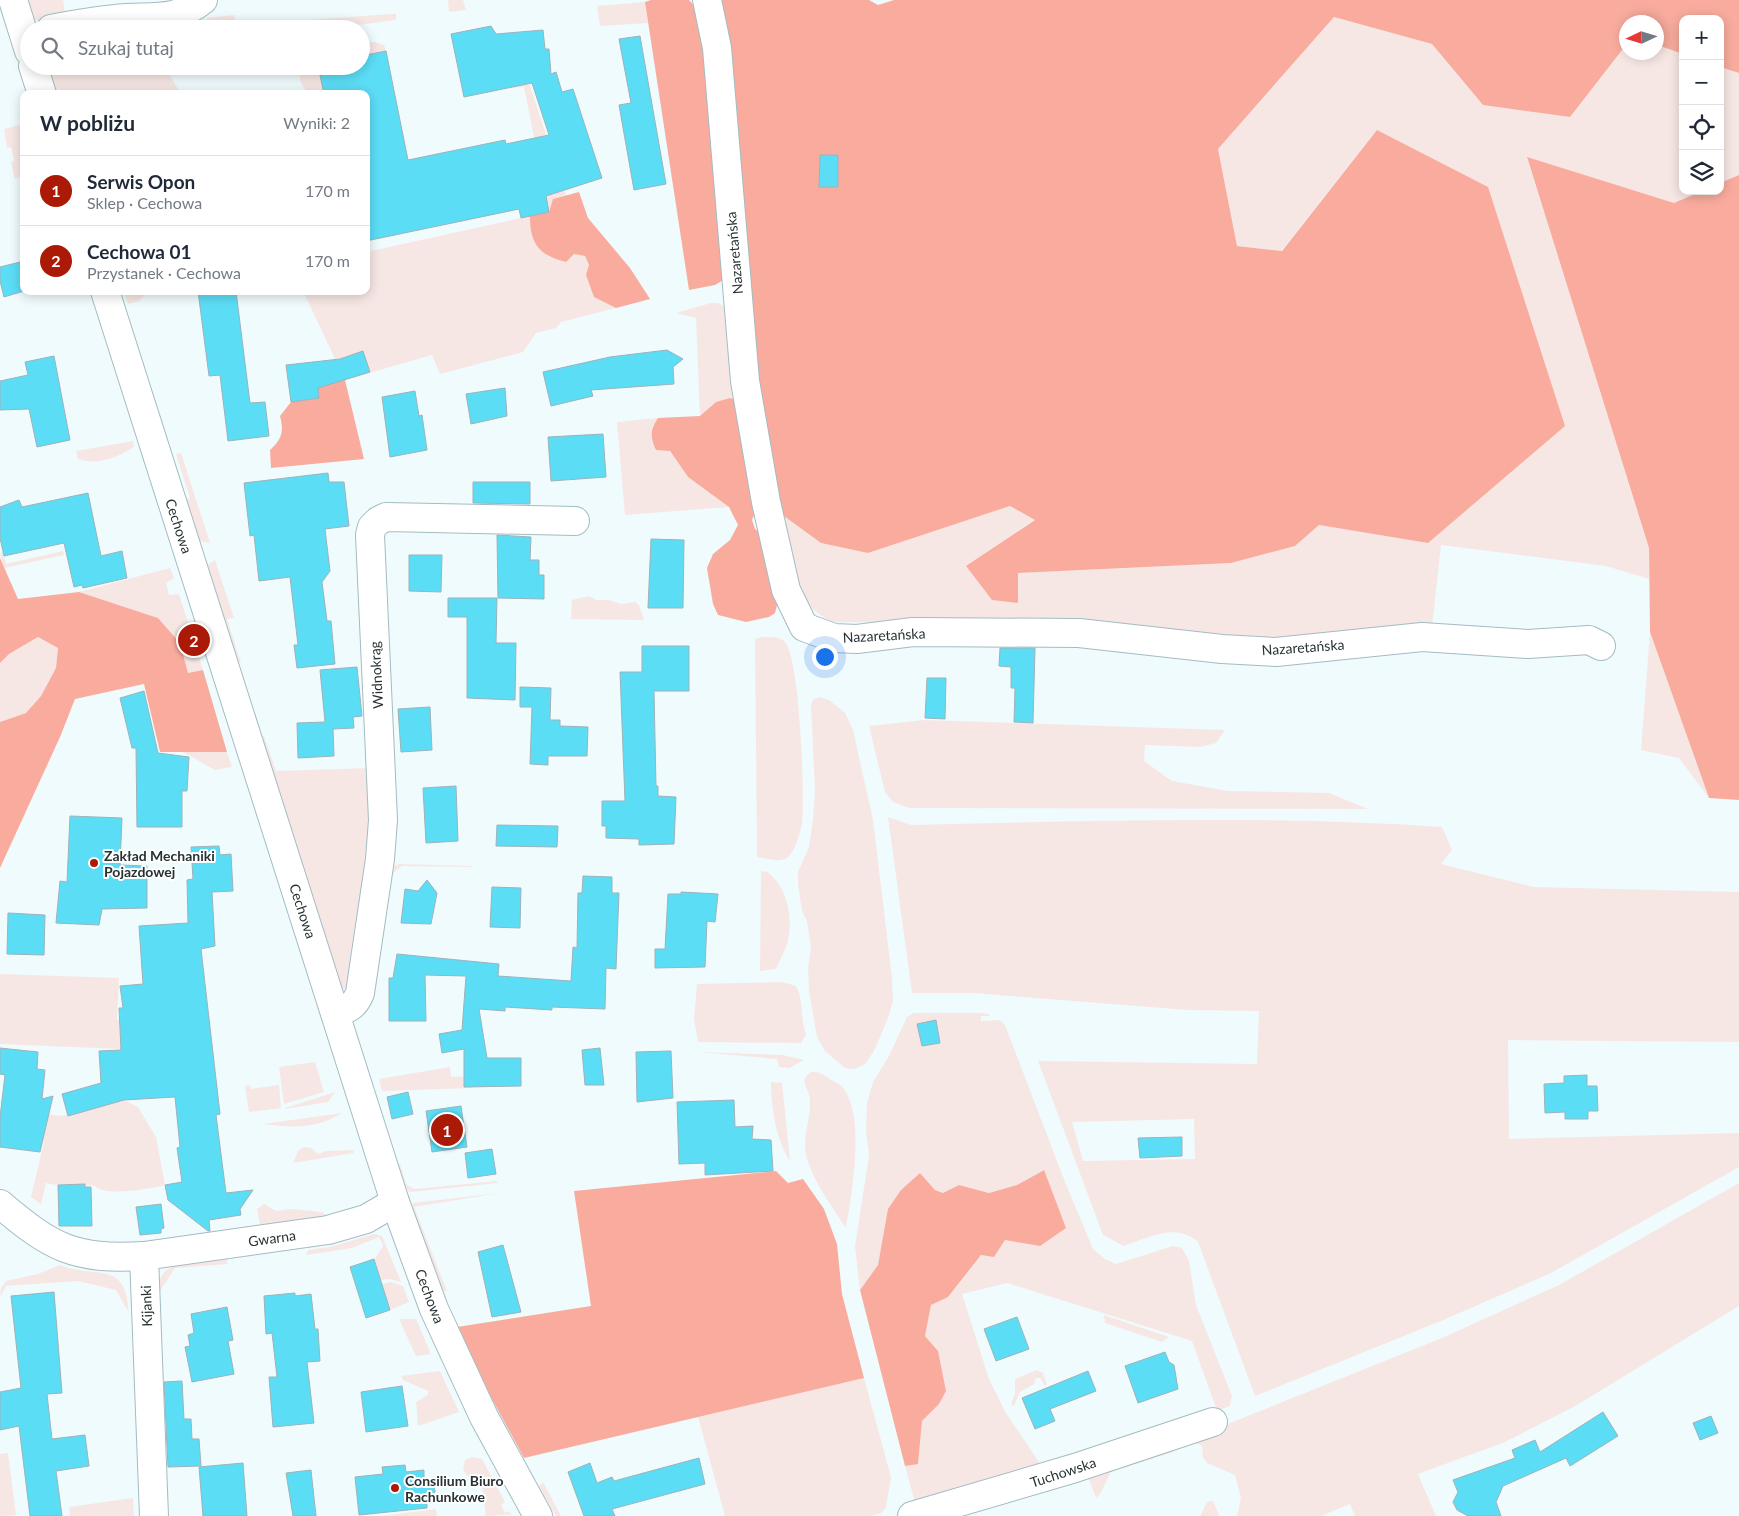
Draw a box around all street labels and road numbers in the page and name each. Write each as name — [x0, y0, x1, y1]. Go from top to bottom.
street label: Nazaretańska — [722, 211, 746, 295]
street label: Cechowa — [162, 496, 196, 556]
street label: Nazaretańska — [842, 624, 926, 646]
street label: Nazaretańska — [1261, 636, 1345, 658]
street label: Widnokrąg — [366, 641, 386, 709]
street label: Cechowa — [286, 881, 320, 941]
street label: Gwarna — [247, 1226, 297, 1250]
street label: Cechowa — [412, 1266, 448, 1326]
street label: Kijanki — [137, 1285, 155, 1327]
street label: Tuchowska — [1028, 1453, 1098, 1491]

